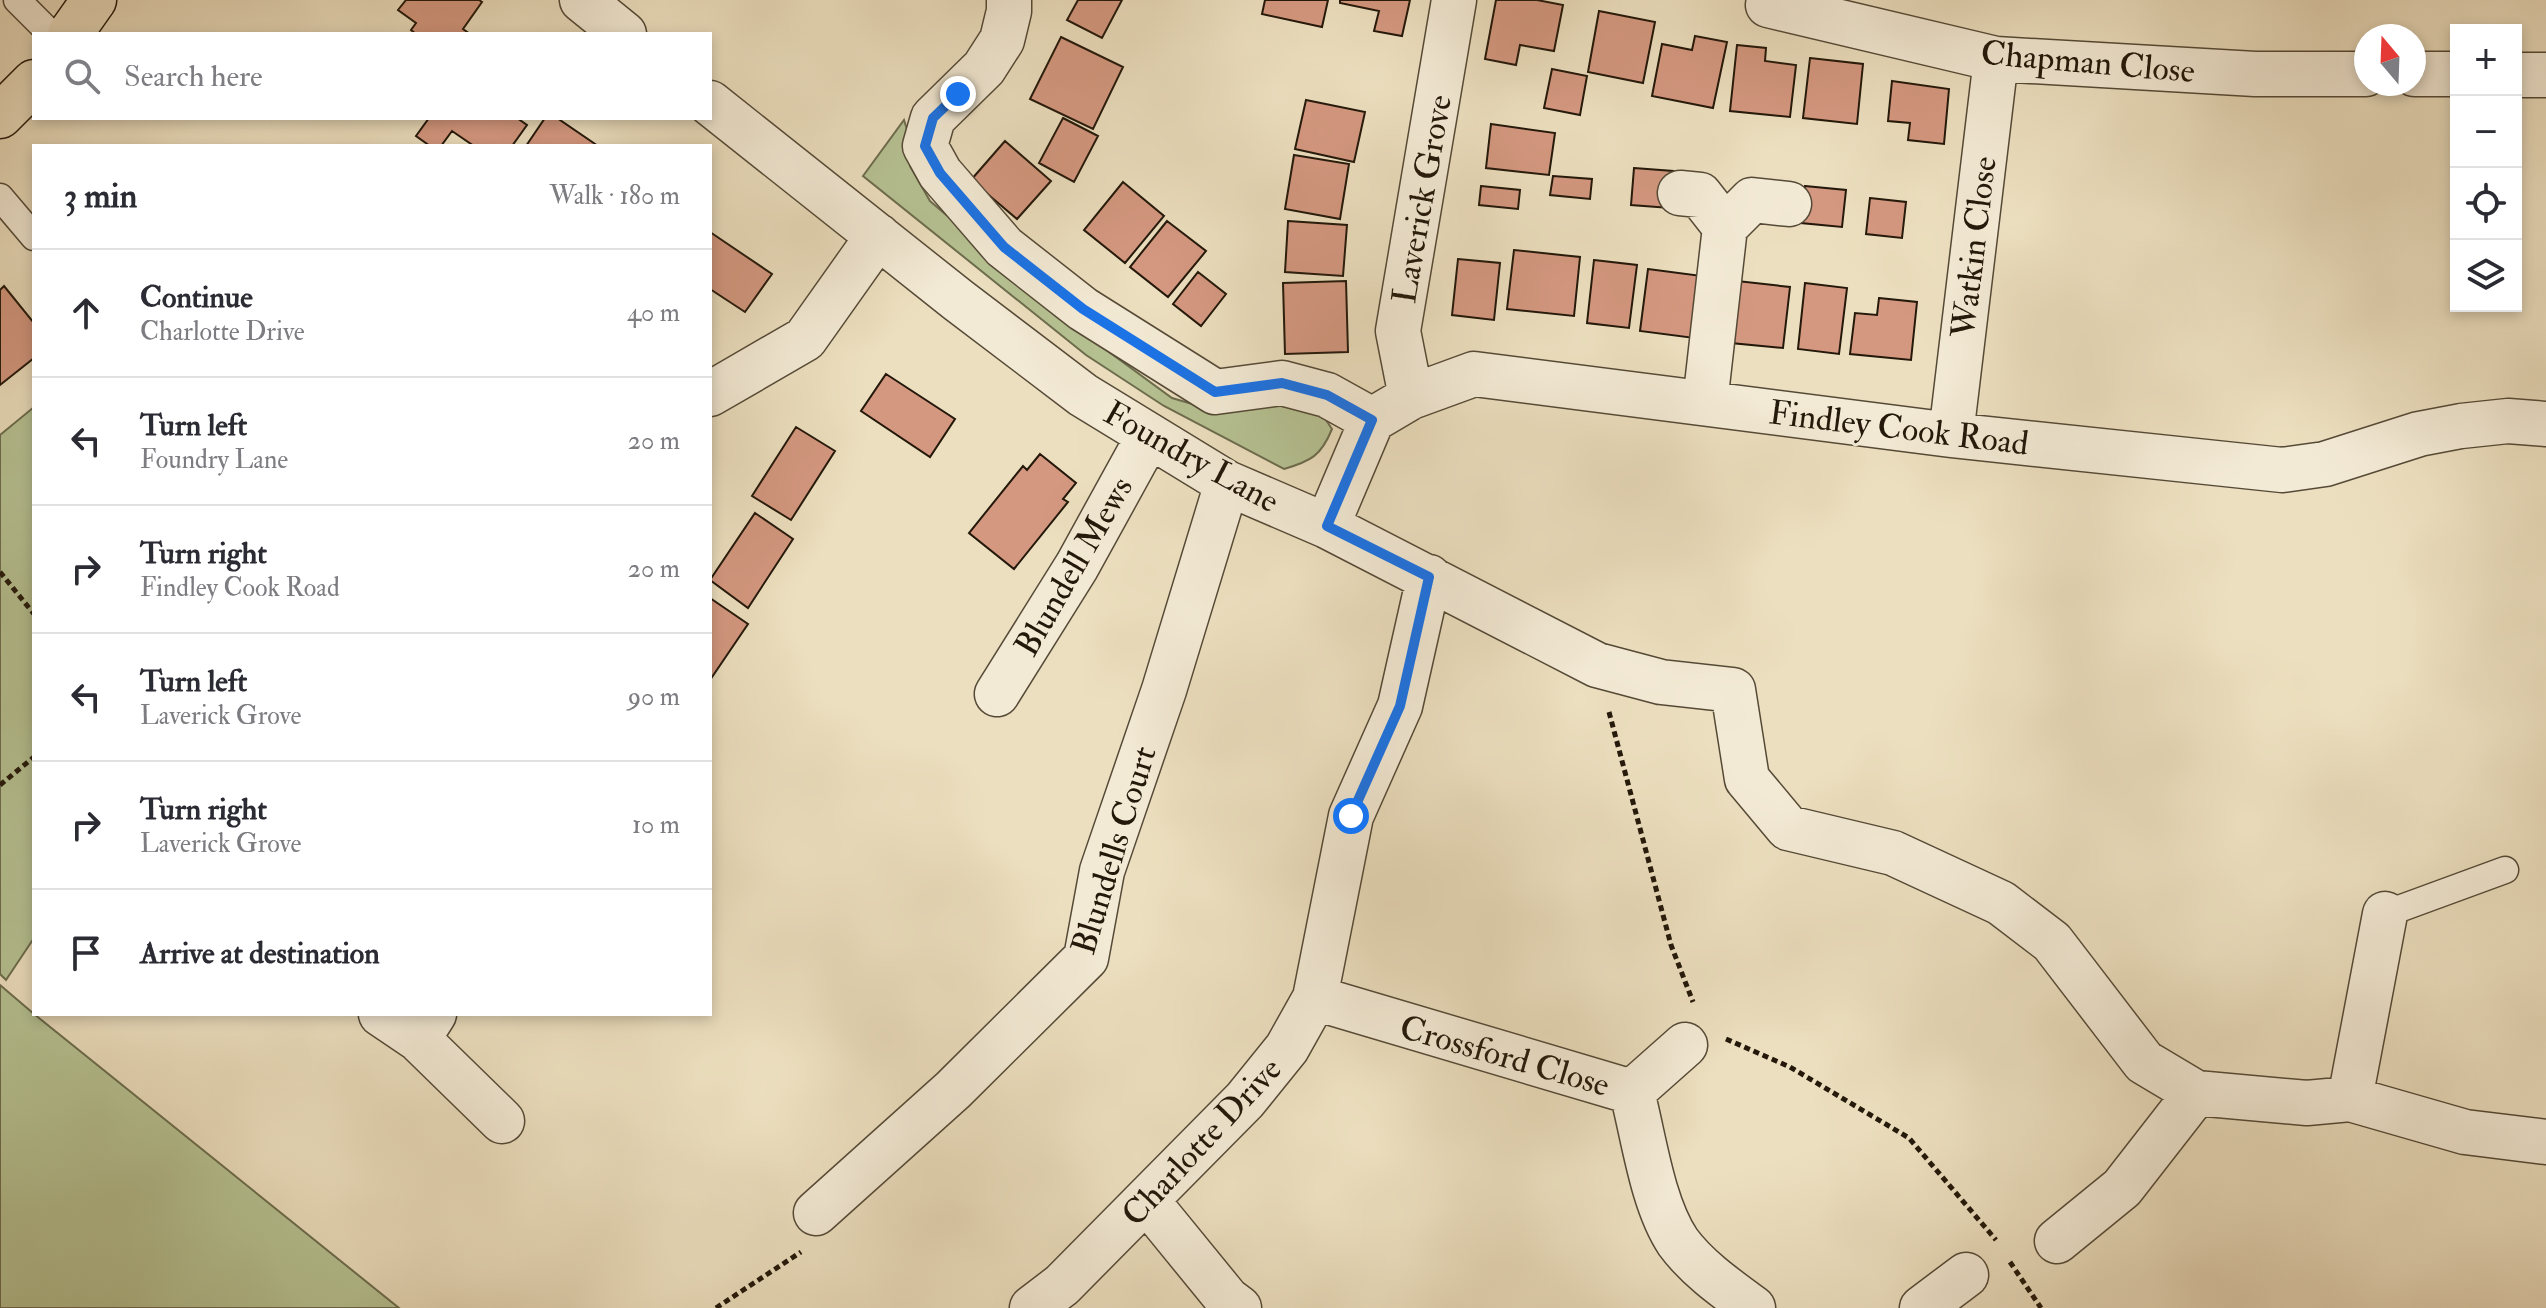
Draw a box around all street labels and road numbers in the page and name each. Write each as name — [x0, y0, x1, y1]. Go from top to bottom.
street label: Chapman Close — [1979, 32, 2197, 93]
street label: Laverick Grove — [1383, 92, 1462, 307]
street label: Watkin Close — [1942, 154, 2007, 341]
street label: Findley Cook Road — [1767, 391, 2031, 466]
street label: Foundry Lane — [1096, 392, 1286, 523]
street label: Blundell Mews — [1006, 469, 1143, 664]
street label: Blundells Court — [1062, 741, 1166, 960]
street label: Crossford Close — [1395, 1006, 1614, 1107]
street label: Charlotte Drive — [1113, 1049, 1291, 1235]

